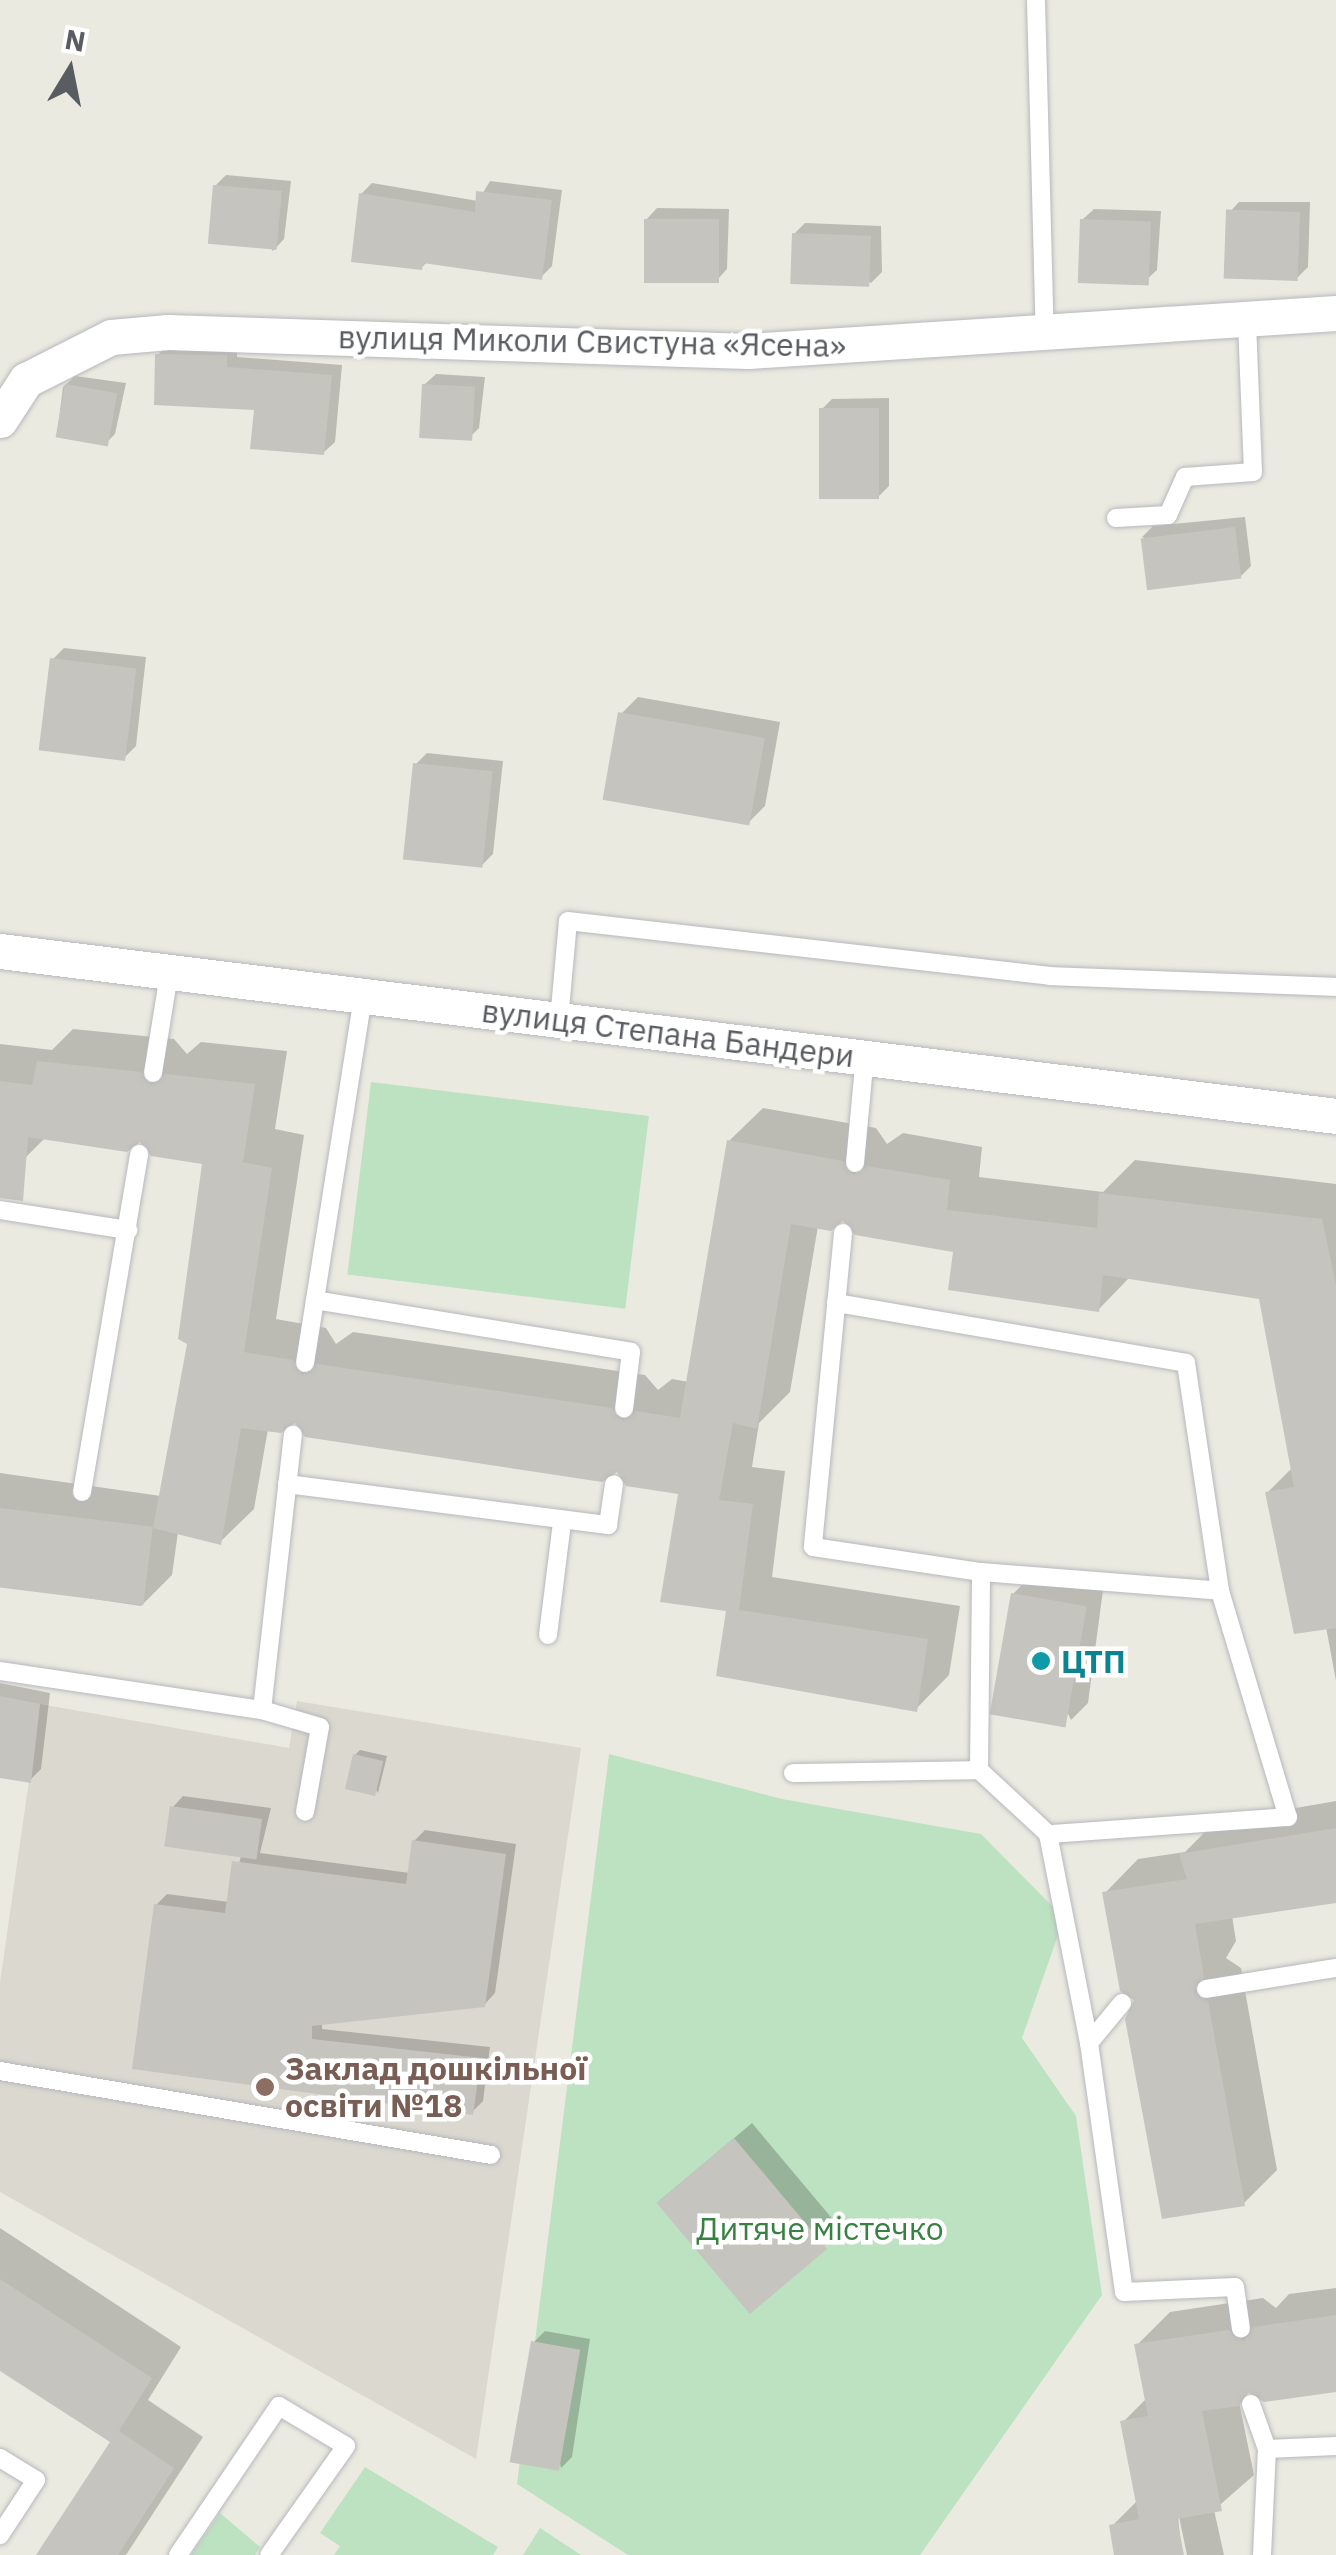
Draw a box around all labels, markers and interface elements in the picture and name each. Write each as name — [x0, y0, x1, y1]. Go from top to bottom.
north arrow — [20, 20, 120, 120]
text: N — [62, 20, 88, 60]
street label: вулиця Миколи Свистуна «Ясена» — [338, 317, 846, 365]
street label: вулиця Степана Бандери — [479, 991, 857, 1075]
place label: ЦТП — [1061, 1642, 1126, 1680]
marker: ЦТП — [1030, 1650, 1052, 1672]
place label: Заклад дошкільної освіти №18 — [285, 2050, 586, 2125]
marker: Заклад дошкільної освіти №18 — [254, 2076, 276, 2098]
park label: Дитяче містечко — [696, 2209, 944, 2247]

